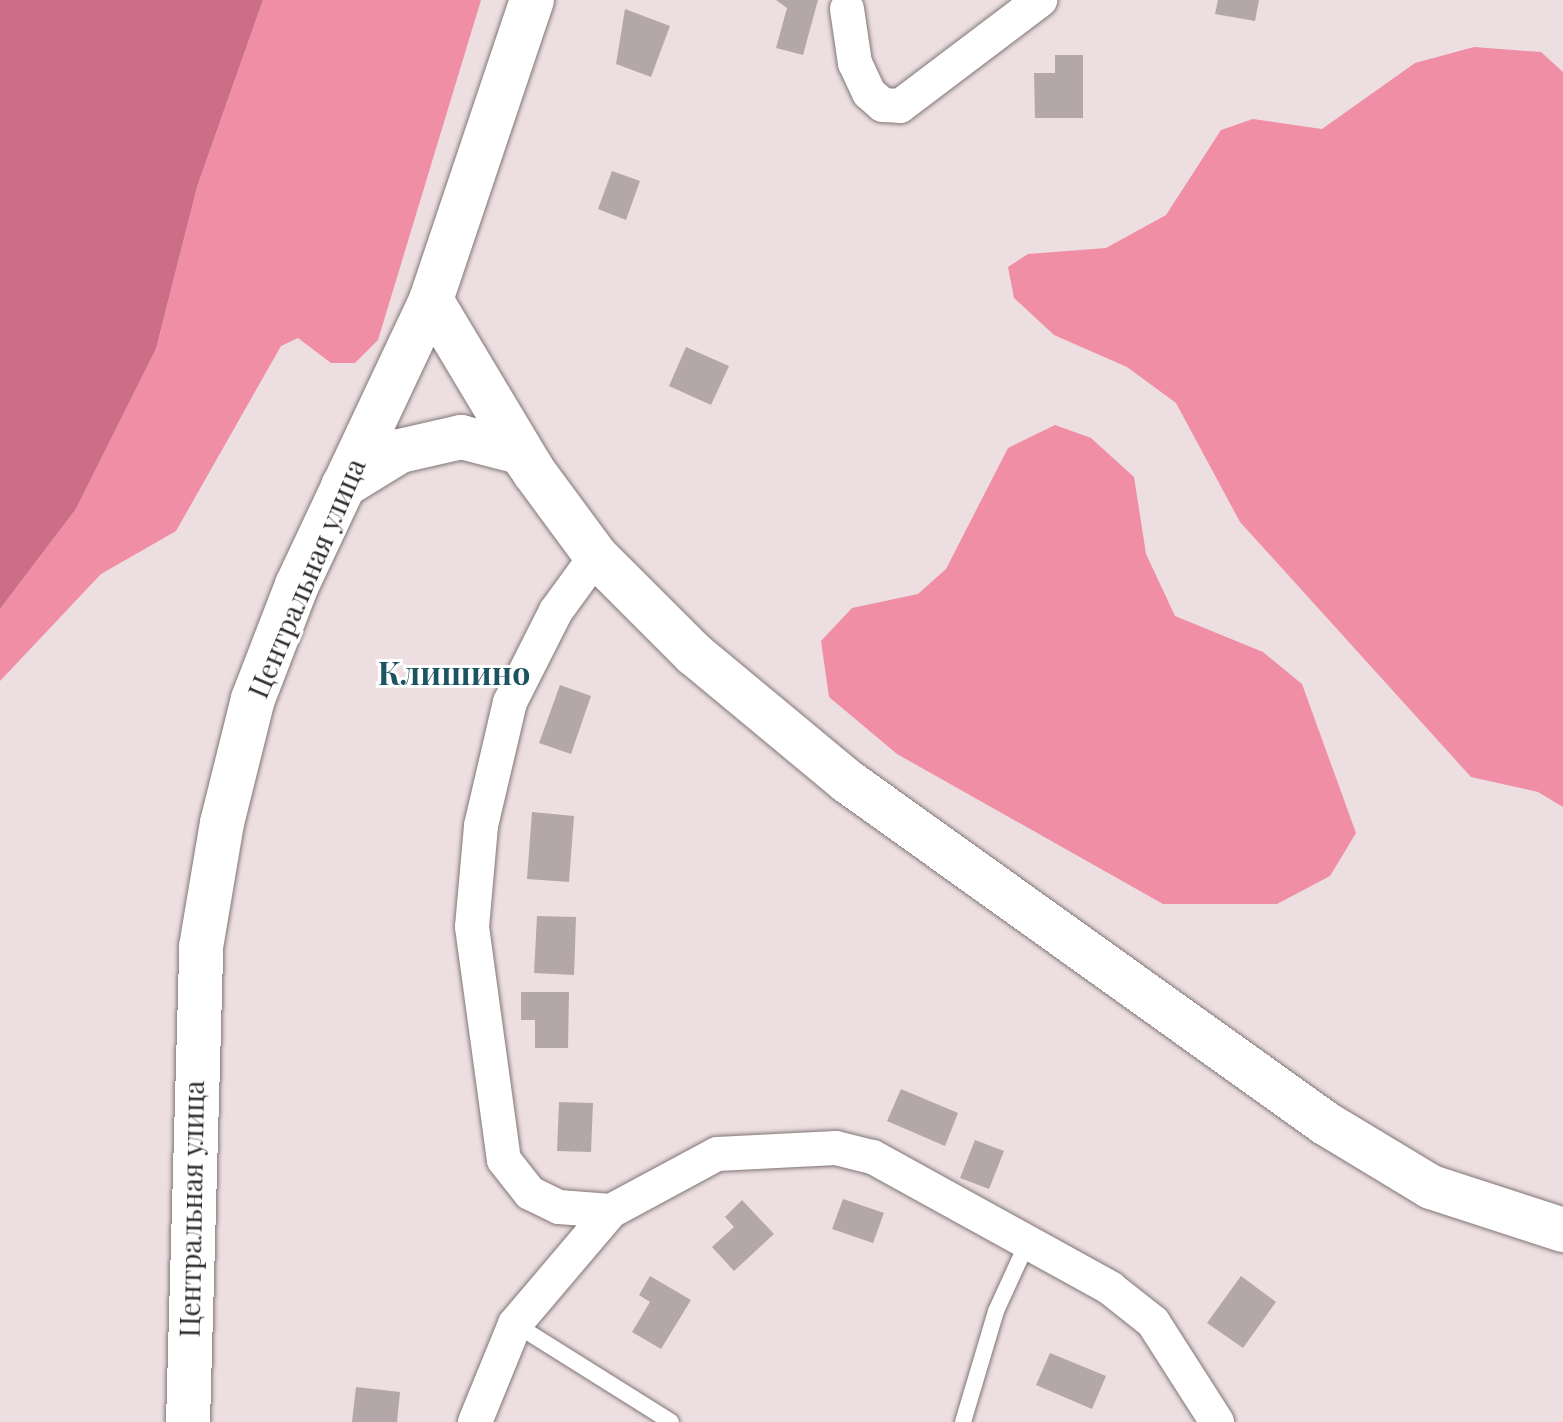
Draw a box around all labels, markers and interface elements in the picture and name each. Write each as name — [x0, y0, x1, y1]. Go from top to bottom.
street label: Центральная улица — [240, 453, 372, 703]
district label: Клишино — [378, 653, 530, 691]
street label: Центральная улица — [172, 1080, 210, 1338]

